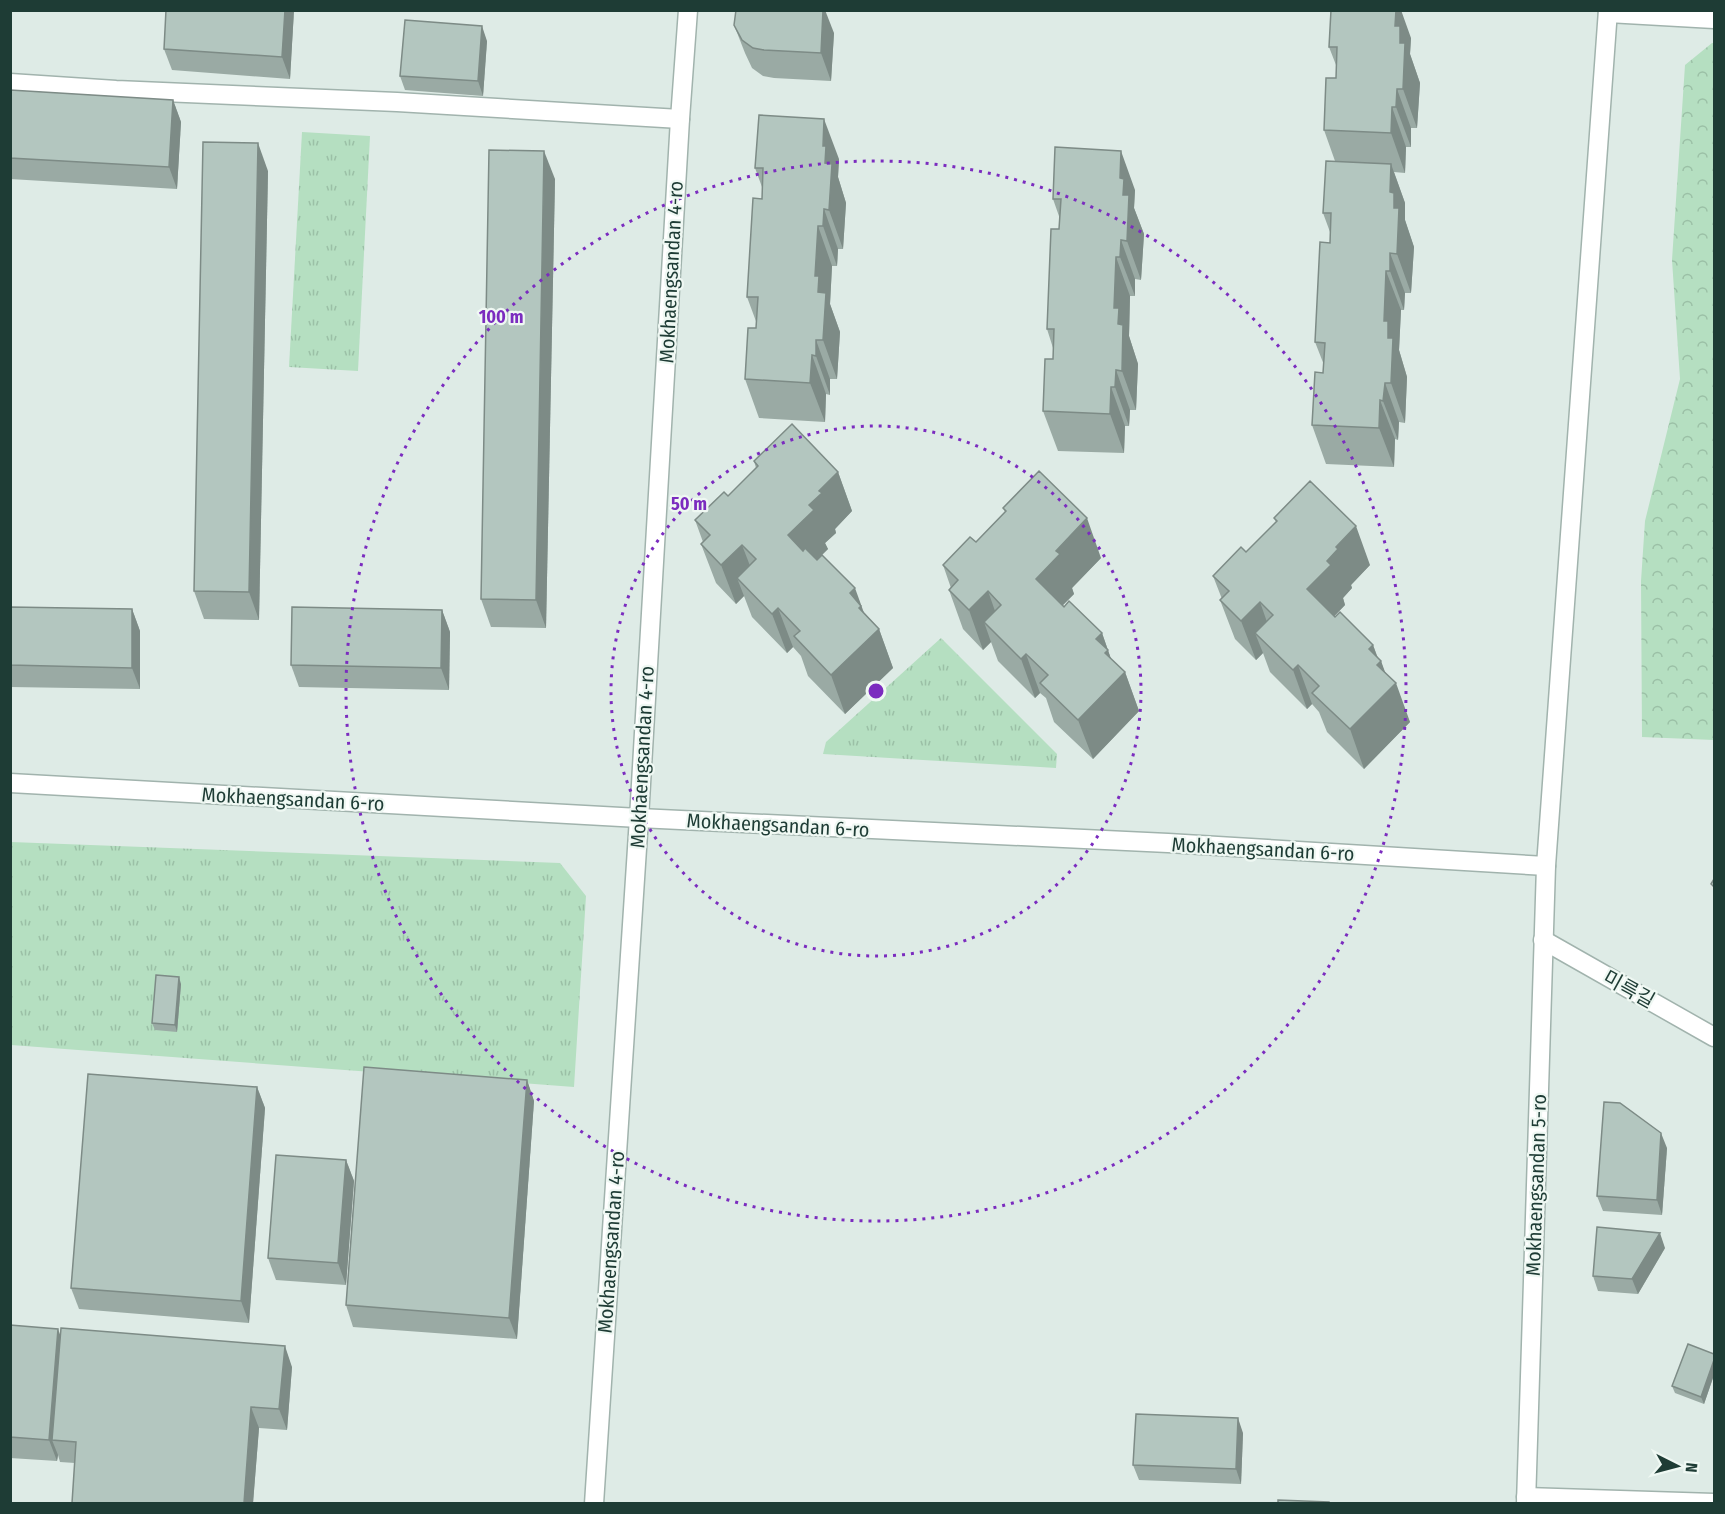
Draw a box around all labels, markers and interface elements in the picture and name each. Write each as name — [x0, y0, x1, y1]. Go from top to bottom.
street label: Mokhaengsandan 4-ro — [654, 180, 688, 364]
text: 100 m — [479, 306, 523, 328]
text: 50 m — [671, 493, 707, 515]
street label: Mokhaengsandan 4-ro — [625, 665, 659, 849]
centre of rings — [866, 681, 886, 701]
street label: Mokhaengsandan 6-ro — [201, 782, 385, 816]
street label: Mokhaengsandan 6-ro — [686, 808, 870, 842]
street label: Mokhaengsandan 6-ro — [1171, 832, 1355, 866]
street label: 미륵길 — [1599, 965, 1659, 1013]
street label: Mokhaengsandan 5-ro — [1521, 1094, 1551, 1276]
street label: Mokhaengsandan 4-ro — [593, 1150, 629, 1334]
north arrow — [1647, 1436, 1707, 1496]
text: N — [1681, 1462, 1701, 1473]

